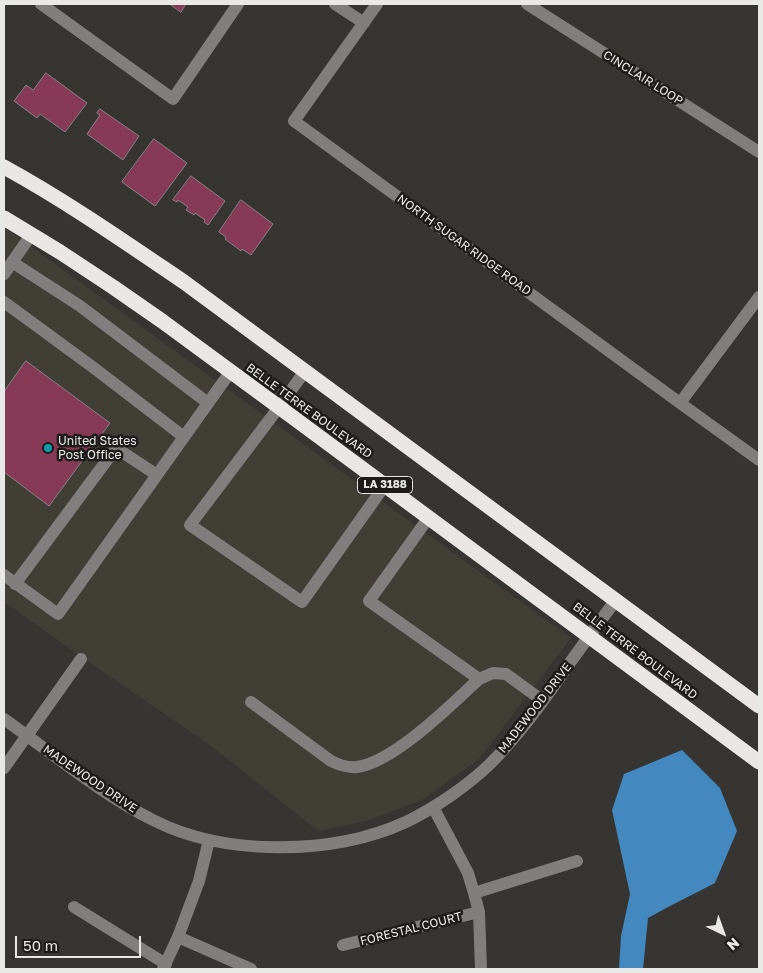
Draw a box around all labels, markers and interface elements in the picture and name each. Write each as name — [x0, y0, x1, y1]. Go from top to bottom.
street label: CINCLAIR LOOP — [600, 48, 686, 108]
street label: NORTH SUGAR RIDGE ROAD — [394, 192, 534, 298]
street label: BELLE TERRE BOULEVARD — [243, 360, 375, 462]
place label: United States Post Office — [58, 434, 137, 462]
marker: United States Post Office — [42, 442, 54, 454]
road number: LA 3188 — [358, 476, 412, 494]
street label: BELLE TERRE BOULEVARD — [570, 599, 700, 703]
street label: MADEWOOD DRIVE — [495, 660, 575, 756]
street label: MADEWOOD DRIVE — [40, 742, 140, 816]
north arrow — [698, 908, 748, 958]
street label: FORESTAL COURT — [358, 909, 464, 949]
scale bar — [18, 926, 144, 958]
text: N — [724, 935, 743, 954]
text: 50 m — [23, 936, 58, 954]

